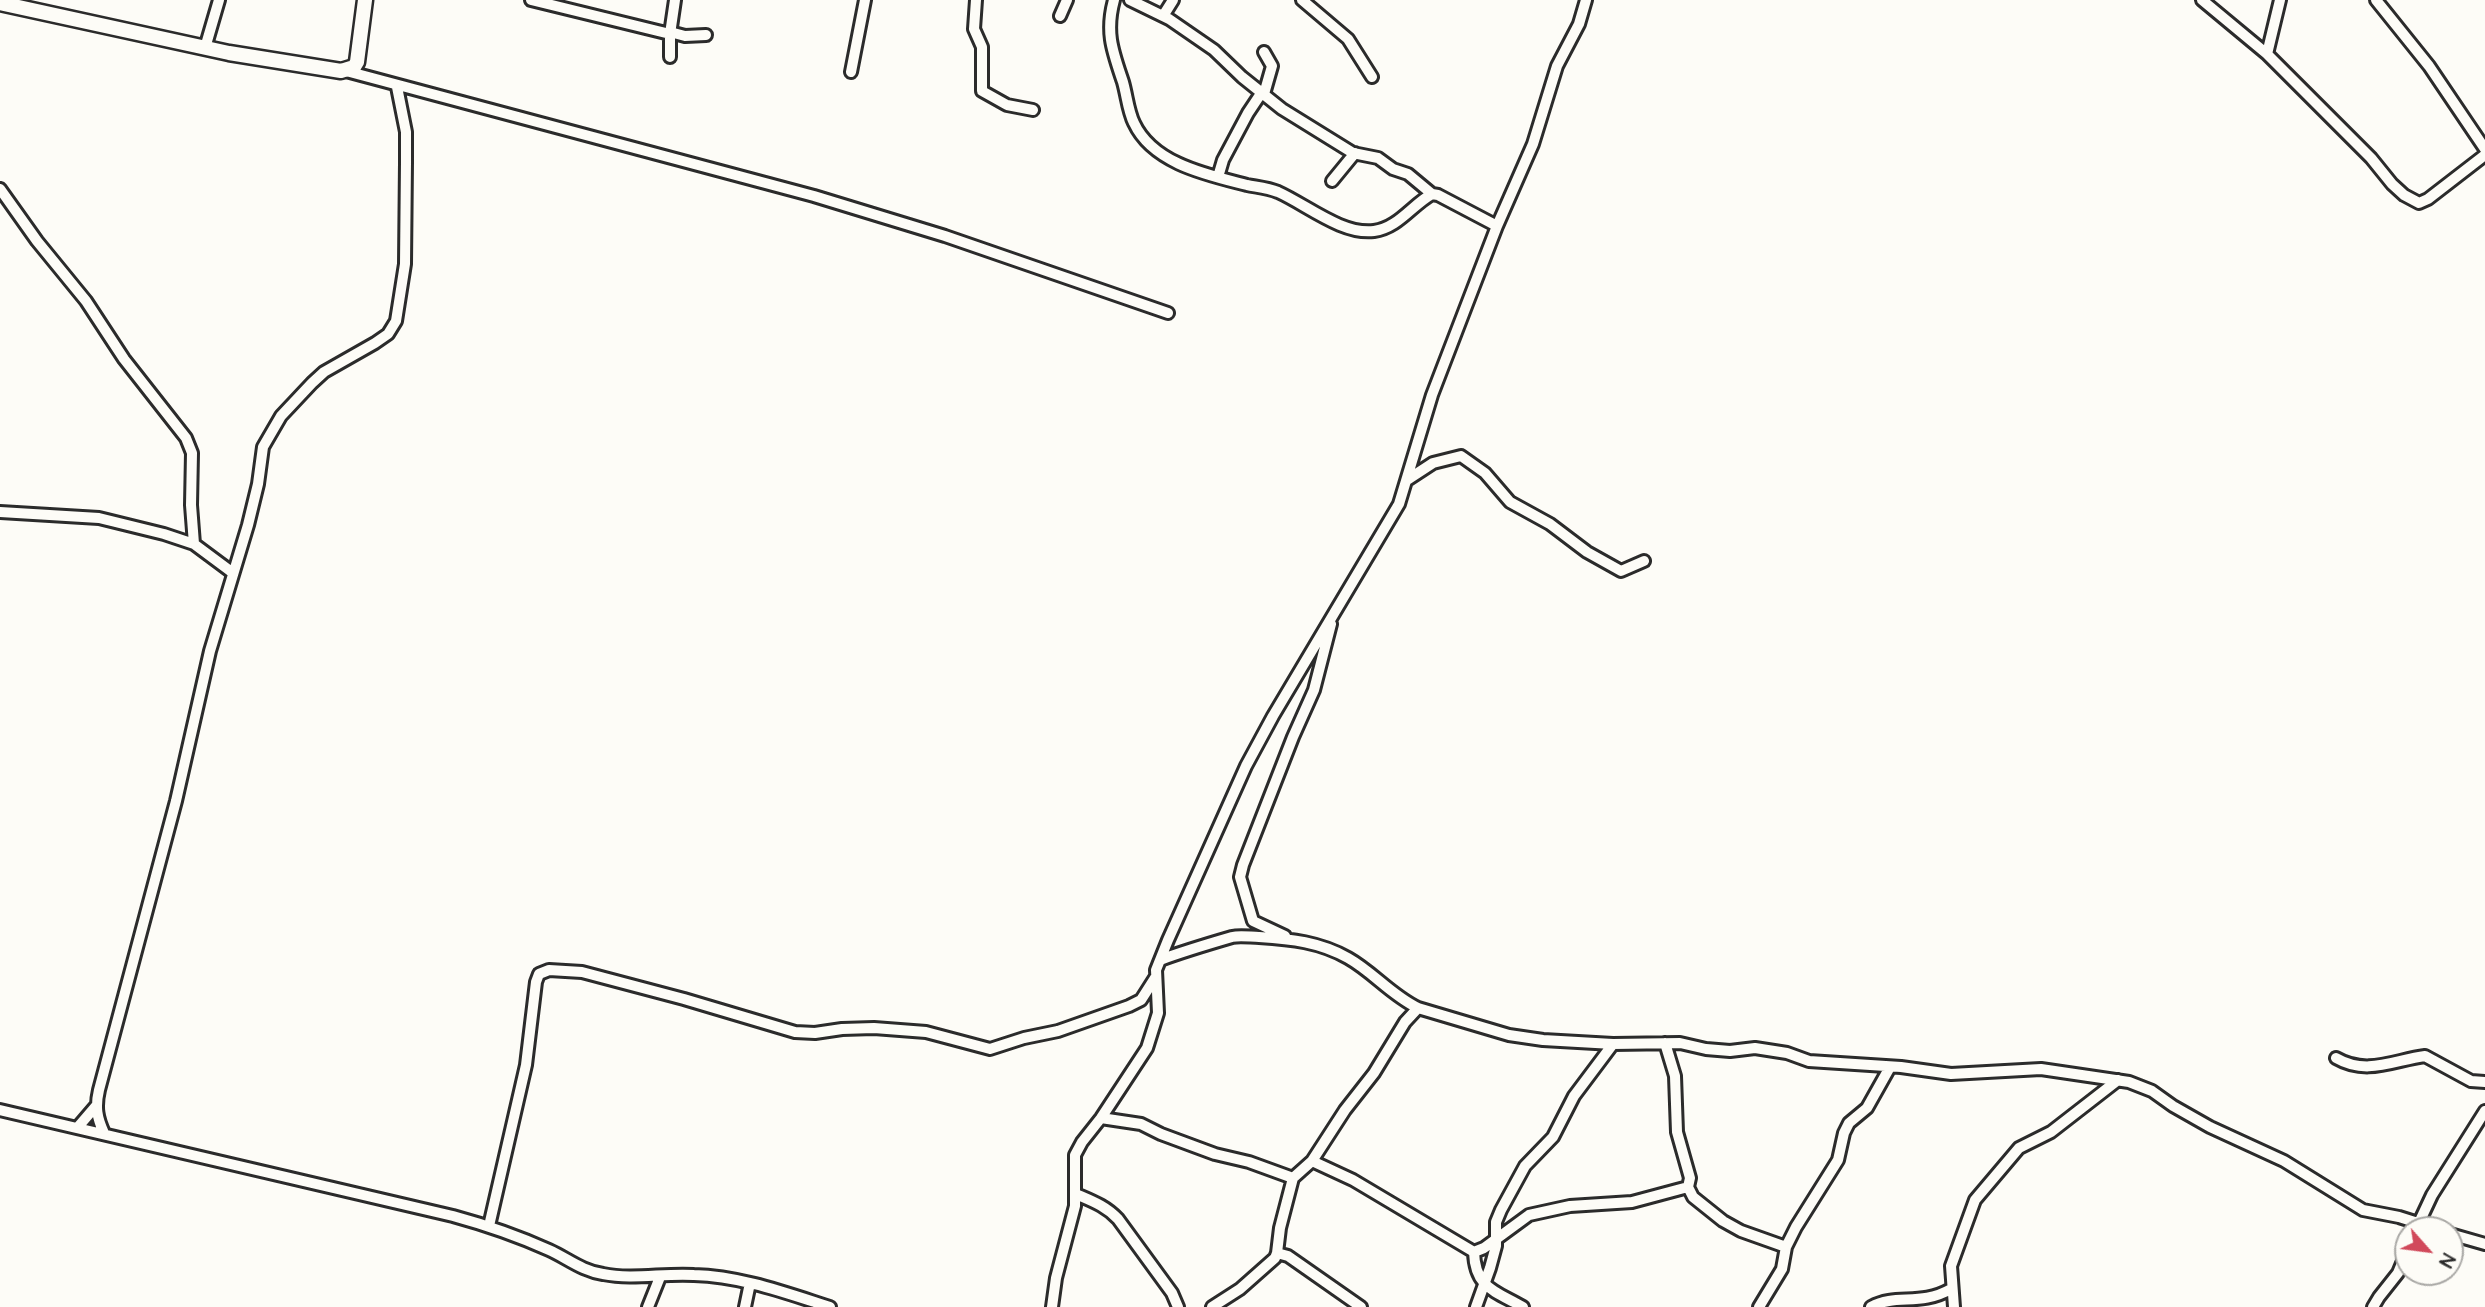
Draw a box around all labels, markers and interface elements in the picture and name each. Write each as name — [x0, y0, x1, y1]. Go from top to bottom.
north arrow — [2394, 1216, 2464, 1286]
text: N — [2432, 1249, 2461, 1272]

